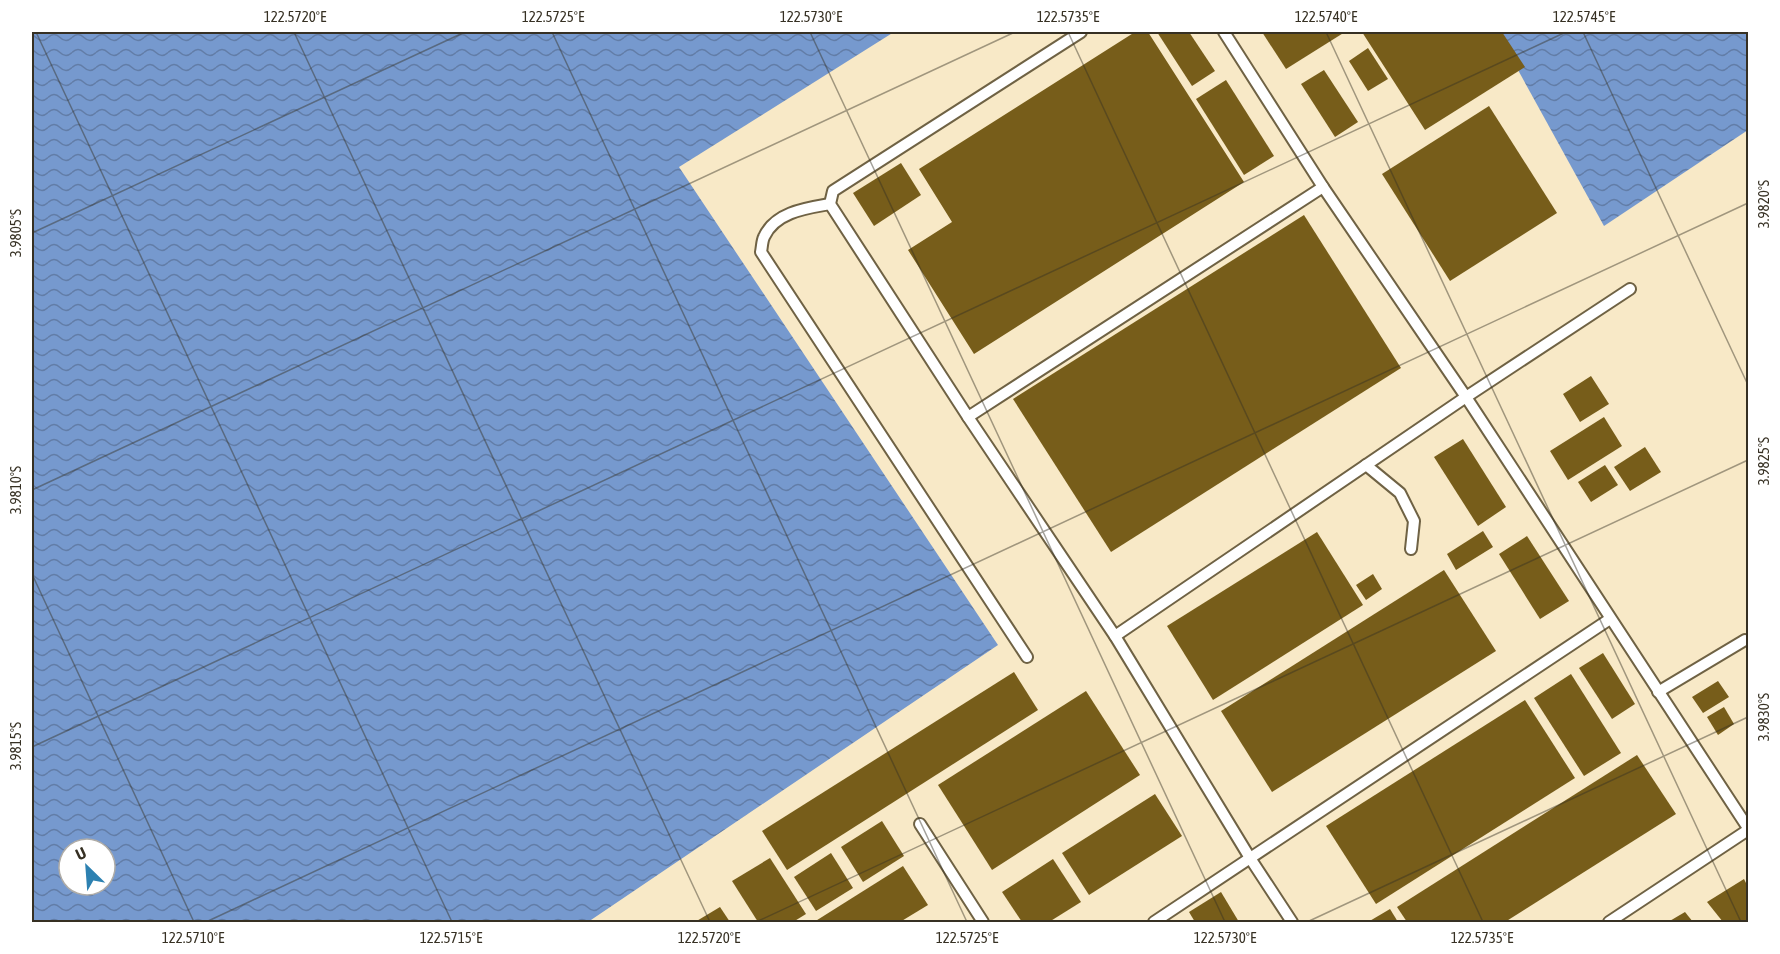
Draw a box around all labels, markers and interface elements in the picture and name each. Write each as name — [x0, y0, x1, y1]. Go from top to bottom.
text: 122.5720°E — [264, 8, 327, 25]
text: 122.5725°E — [522, 8, 585, 25]
text: 122.5730°E — [780, 8, 843, 25]
text: 122.5735°E — [1037, 8, 1100, 25]
text: 122.5740°E — [1295, 8, 1358, 25]
text: 122.5745°E — [1553, 8, 1616, 25]
text: 3.9820°S — [1755, 180, 1772, 228]
text: 3.9805°S — [7, 209, 24, 257]
text: 3.9825°S — [1755, 437, 1772, 485]
text: 3.9810°S — [7, 466, 24, 514]
text: 3.9830°S — [1755, 693, 1772, 741]
text: 3.9815°S — [7, 722, 24, 770]
north arrow — [57, 837, 117, 897]
text: U — [73, 843, 89, 864]
text: 122.5710°E — [162, 929, 225, 946]
text: 122.5715°E — [420, 929, 483, 946]
text: 122.5720°E — [678, 929, 741, 946]
text: 122.5725°E — [936, 929, 999, 946]
text: 122.5730°E — [1194, 929, 1257, 946]
text: 122.5735°E — [1451, 929, 1514, 946]

